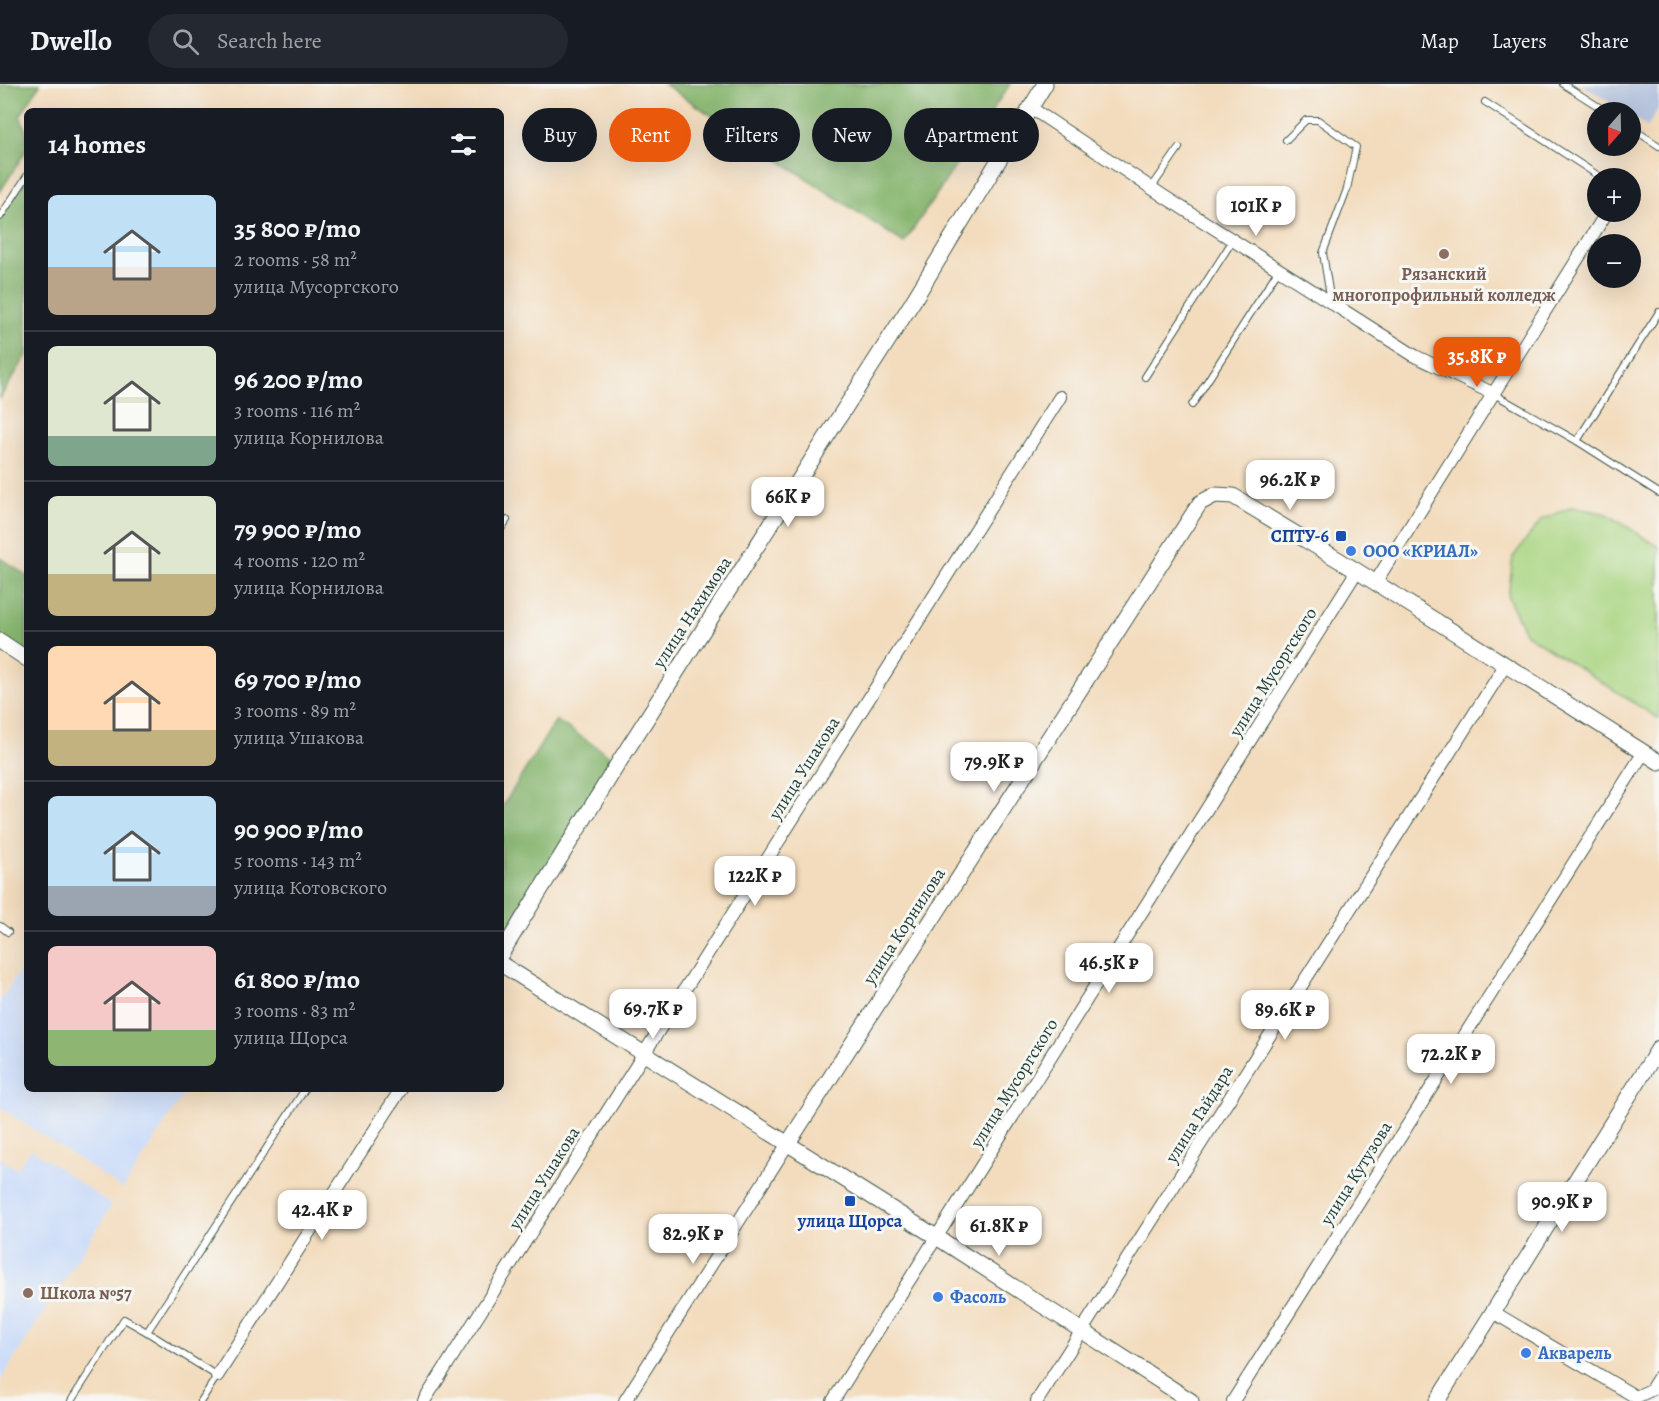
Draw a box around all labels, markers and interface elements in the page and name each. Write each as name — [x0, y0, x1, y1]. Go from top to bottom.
search box — [148, 14, 568, 68]
text: Dwello — [30, 22, 112, 60]
icon: search — [169, 25, 202, 58]
text: Search here — [217, 26, 322, 56]
text: Map — [1420, 27, 1459, 55]
text: Layers — [1492, 27, 1547, 55]
text: Share — [1580, 27, 1629, 55]
north arrow — [1587, 102, 1641, 156]
map controls — [1587, 102, 1641, 288]
chip: Buy — [522, 108, 597, 162]
chip: Rent — [609, 108, 691, 162]
chip: Filters — [703, 108, 800, 162]
chip: New — [812, 108, 892, 162]
chip: Apartment — [904, 108, 1039, 162]
text: 14 homes — [48, 127, 146, 162]
icon: filters — [447, 128, 480, 161]
button: + — [1587, 168, 1641, 222]
pin: 101K ₽ — [1207, 186, 1305, 237]
text: 101K ₽ — [1230, 192, 1282, 219]
text: 35 800 ₽/mo — [234, 211, 361, 246]
icon: home — [96, 219, 168, 291]
button: − — [1587, 234, 1641, 288]
text: 2 rooms · 58 m² — [234, 246, 357, 273]
marker: Рязанский многопрофильный колледж — [1437, 247, 1451, 261]
place label: Рязанский многопрофильный колледж — [1332, 262, 1556, 307]
text: улица Мусоргского — [234, 273, 399, 300]
pin: 35.8K ₽ — [1422, 337, 1532, 388]
text: 35.8K ₽ — [1447, 343, 1507, 370]
text: 96 200 ₽/mo — [234, 362, 363, 397]
icon: home — [96, 370, 168, 442]
text: 3 rooms · 116 m² — [234, 397, 360, 424]
text: улица Корнилова — [234, 424, 384, 451]
pin: 96.2K ₽ — [1235, 460, 1345, 511]
text: 96.2K ₽ — [1260, 466, 1320, 493]
pin: 66K ₽ — [746, 477, 830, 528]
text: 66K ₽ — [765, 483, 811, 510]
text: 79 900 ₽/mo — [234, 512, 361, 547]
icon: home — [96, 520, 168, 592]
place label: СПТУ-6 — [1271, 524, 1329, 548]
marker: СПТУ-6 — [1334, 529, 1348, 543]
place label: ООО «КРИАЛ» — [1363, 539, 1478, 563]
marker: ООО «КРИАЛ» — [1344, 544, 1358, 558]
text: 4 rooms · 120 m² — [234, 547, 365, 574]
street label: улица Нахимова — [646, 551, 737, 673]
text: улица Корнилова — [234, 574, 384, 601]
street label: улица Мусоргского — [1223, 603, 1322, 742]
text: 69 700 ₽/mo — [234, 662, 361, 697]
icon: home — [96, 670, 168, 742]
text: 3 rooms · 89 m² — [234, 697, 356, 724]
street label: улица Ушакова — [762, 711, 846, 825]
text: улица Ушакова — [234, 724, 364, 751]
pin: 79.9K ₽ — [939, 742, 1049, 793]
text: 79.9K ₽ — [964, 748, 1024, 775]
text: 90 900 ₽/mo — [234, 812, 363, 847]
icon: home — [96, 820, 168, 892]
text: 5 rooms · 143 m² — [234, 847, 362, 874]
pin: 122K ₽ — [706, 856, 804, 907]
text: 122K ₽ — [728, 862, 782, 889]
street label: улица Корнилова — [857, 862, 951, 990]
text: улица Котовского — [234, 874, 387, 901]
pin: 46.5K ₽ — [1054, 943, 1164, 994]
text: 46.5K ₽ — [1079, 949, 1139, 976]
text: 61 800 ₽/mo — [234, 962, 360, 997]
icon: home — [96, 970, 168, 1042]
pin: 69.7K ₽ — [598, 989, 708, 1040]
pin: 89.6K ₽ — [1230, 990, 1340, 1041]
text: 69.7K ₽ — [623, 995, 683, 1022]
text: 89.6K ₽ — [1255, 996, 1315, 1023]
text: 3 rooms · 83 m² — [234, 997, 355, 1024]
street label: улица Мусоргского — [964, 1014, 1063, 1153]
text: улица Щорса — [234, 1024, 348, 1051]
pin: 72.2K ₽ — [1396, 1034, 1506, 1085]
text: 72.2K ₽ — [1421, 1040, 1481, 1067]
street label: улица Гайдара — [1159, 1060, 1239, 1168]
street label: улица Кутузова — [1314, 1116, 1398, 1230]
street label: улица Ушакова — [502, 1121, 586, 1235]
pin: 90.9K ₽ — [1507, 1182, 1617, 1233]
text: 90.9K ₽ — [1532, 1188, 1592, 1215]
pin: 42.4K ₽ — [267, 1190, 377, 1241]
marker: улица Щорса — [843, 1194, 857, 1208]
text: 42.4K ₽ — [292, 1196, 352, 1223]
pin: 61.8K ₽ — [944, 1206, 1054, 1257]
place label: улица Щорса — [797, 1209, 903, 1233]
text: 61.8K ₽ — [970, 1212, 1028, 1239]
pin: 82.9K ₽ — [638, 1214, 748, 1265]
text: 82.9K ₽ — [663, 1220, 723, 1247]
place label: Школа №57 — [40, 1281, 132, 1305]
place label: Фасоль — [950, 1285, 1007, 1309]
marker: Школа №57 — [21, 1286, 35, 1300]
marker: Фасоль — [931, 1290, 945, 1304]
place label: Акварель — [1537, 1341, 1612, 1365]
marker: Акварель — [1519, 1346, 1533, 1360]

